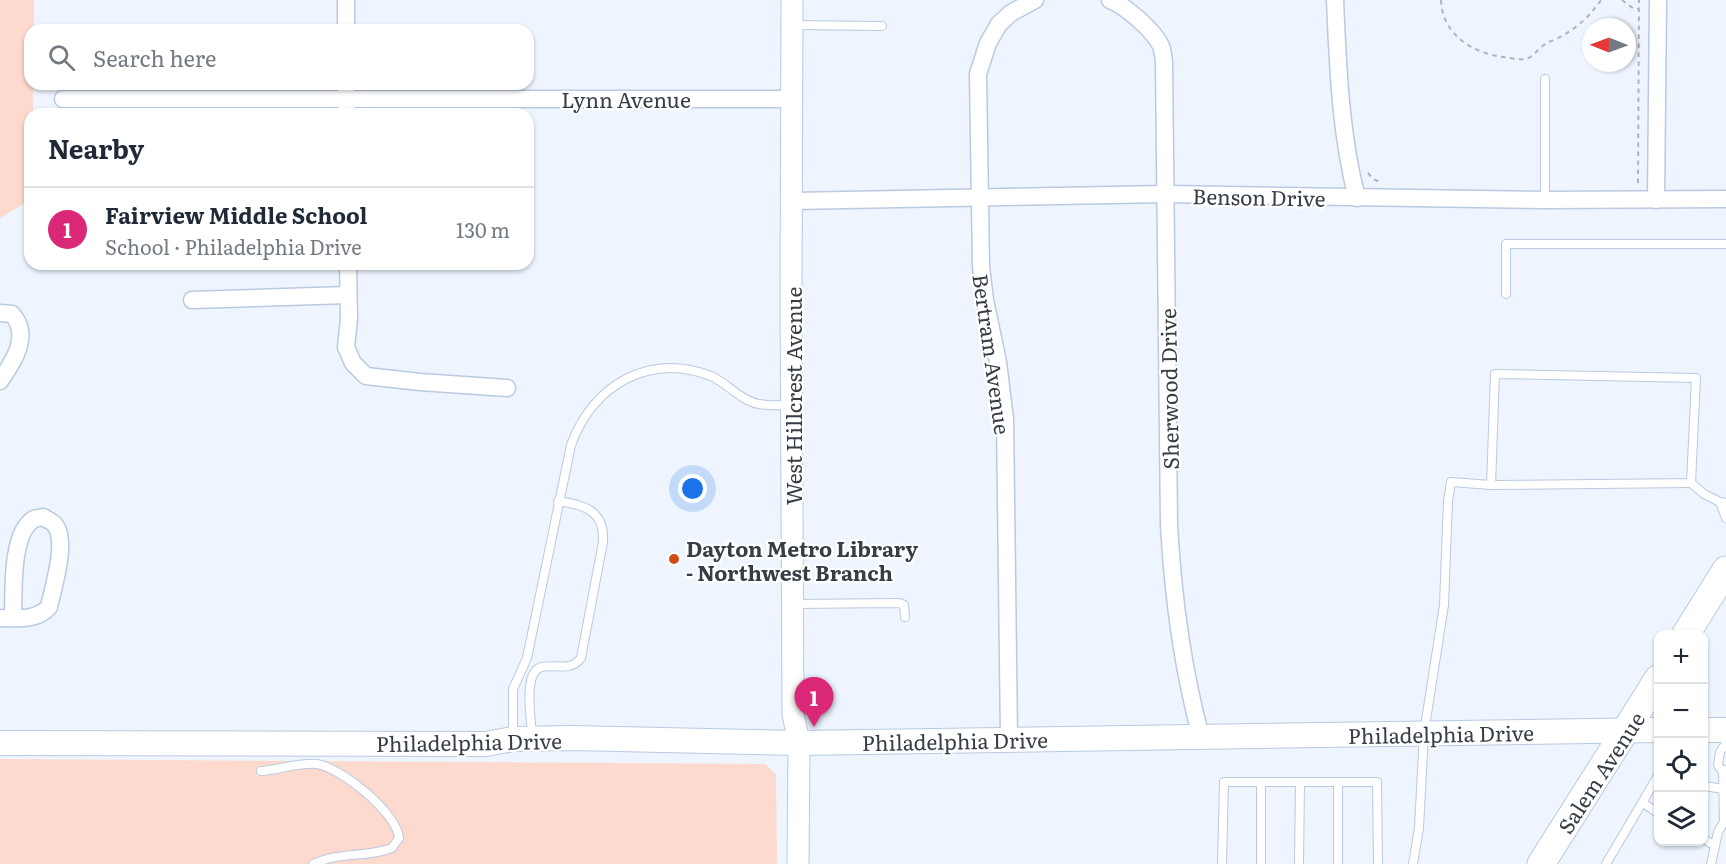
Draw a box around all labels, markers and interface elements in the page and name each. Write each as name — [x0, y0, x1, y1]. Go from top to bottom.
north arrow — [1582, 18, 1636, 72]
search box — [24, 24, 534, 90]
icon: search — [45, 41, 78, 74]
text: Search here — [93, 41, 216, 74]
street label: Lynn Avenue — [561, 83, 691, 114]
text: Nearby — [48, 128, 144, 167]
street label: Benson Drive — [1192, 179, 1326, 213]
text: Fairview Middle School — [105, 198, 368, 231]
text: 1 — [63, 214, 72, 244]
text: 130 m — [456, 214, 510, 244]
text: School · Philadelphia Drive — [105, 231, 362, 261]
street label: Bertram Avenue — [966, 272, 1020, 436]
street label: West Hillcrest Avenue — [777, 287, 808, 505]
street label: Sherwood Drive — [1151, 308, 1185, 470]
your location — [678, 474, 707, 503]
place label: Dayton Metro Library - Northwest Branch — [686, 532, 918, 587]
marker: Dayton Metro Library - Northwest Branch — [667, 552, 681, 566]
map controls — [1654, 630, 1708, 846]
button: + — [1654, 630, 1708, 684]
pin: 1 — [794, 678, 834, 727]
button: − — [1654, 684, 1708, 738]
street label: Salem Avenue — [1549, 705, 1651, 839]
street label: Philadelphia Drive — [1348, 716, 1534, 750]
street label: Philadelphia Drive — [862, 723, 1048, 757]
street label: Philadelphia Drive — [376, 724, 562, 758]
button: locate — [1654, 738, 1708, 792]
button: layers — [1654, 792, 1708, 846]

